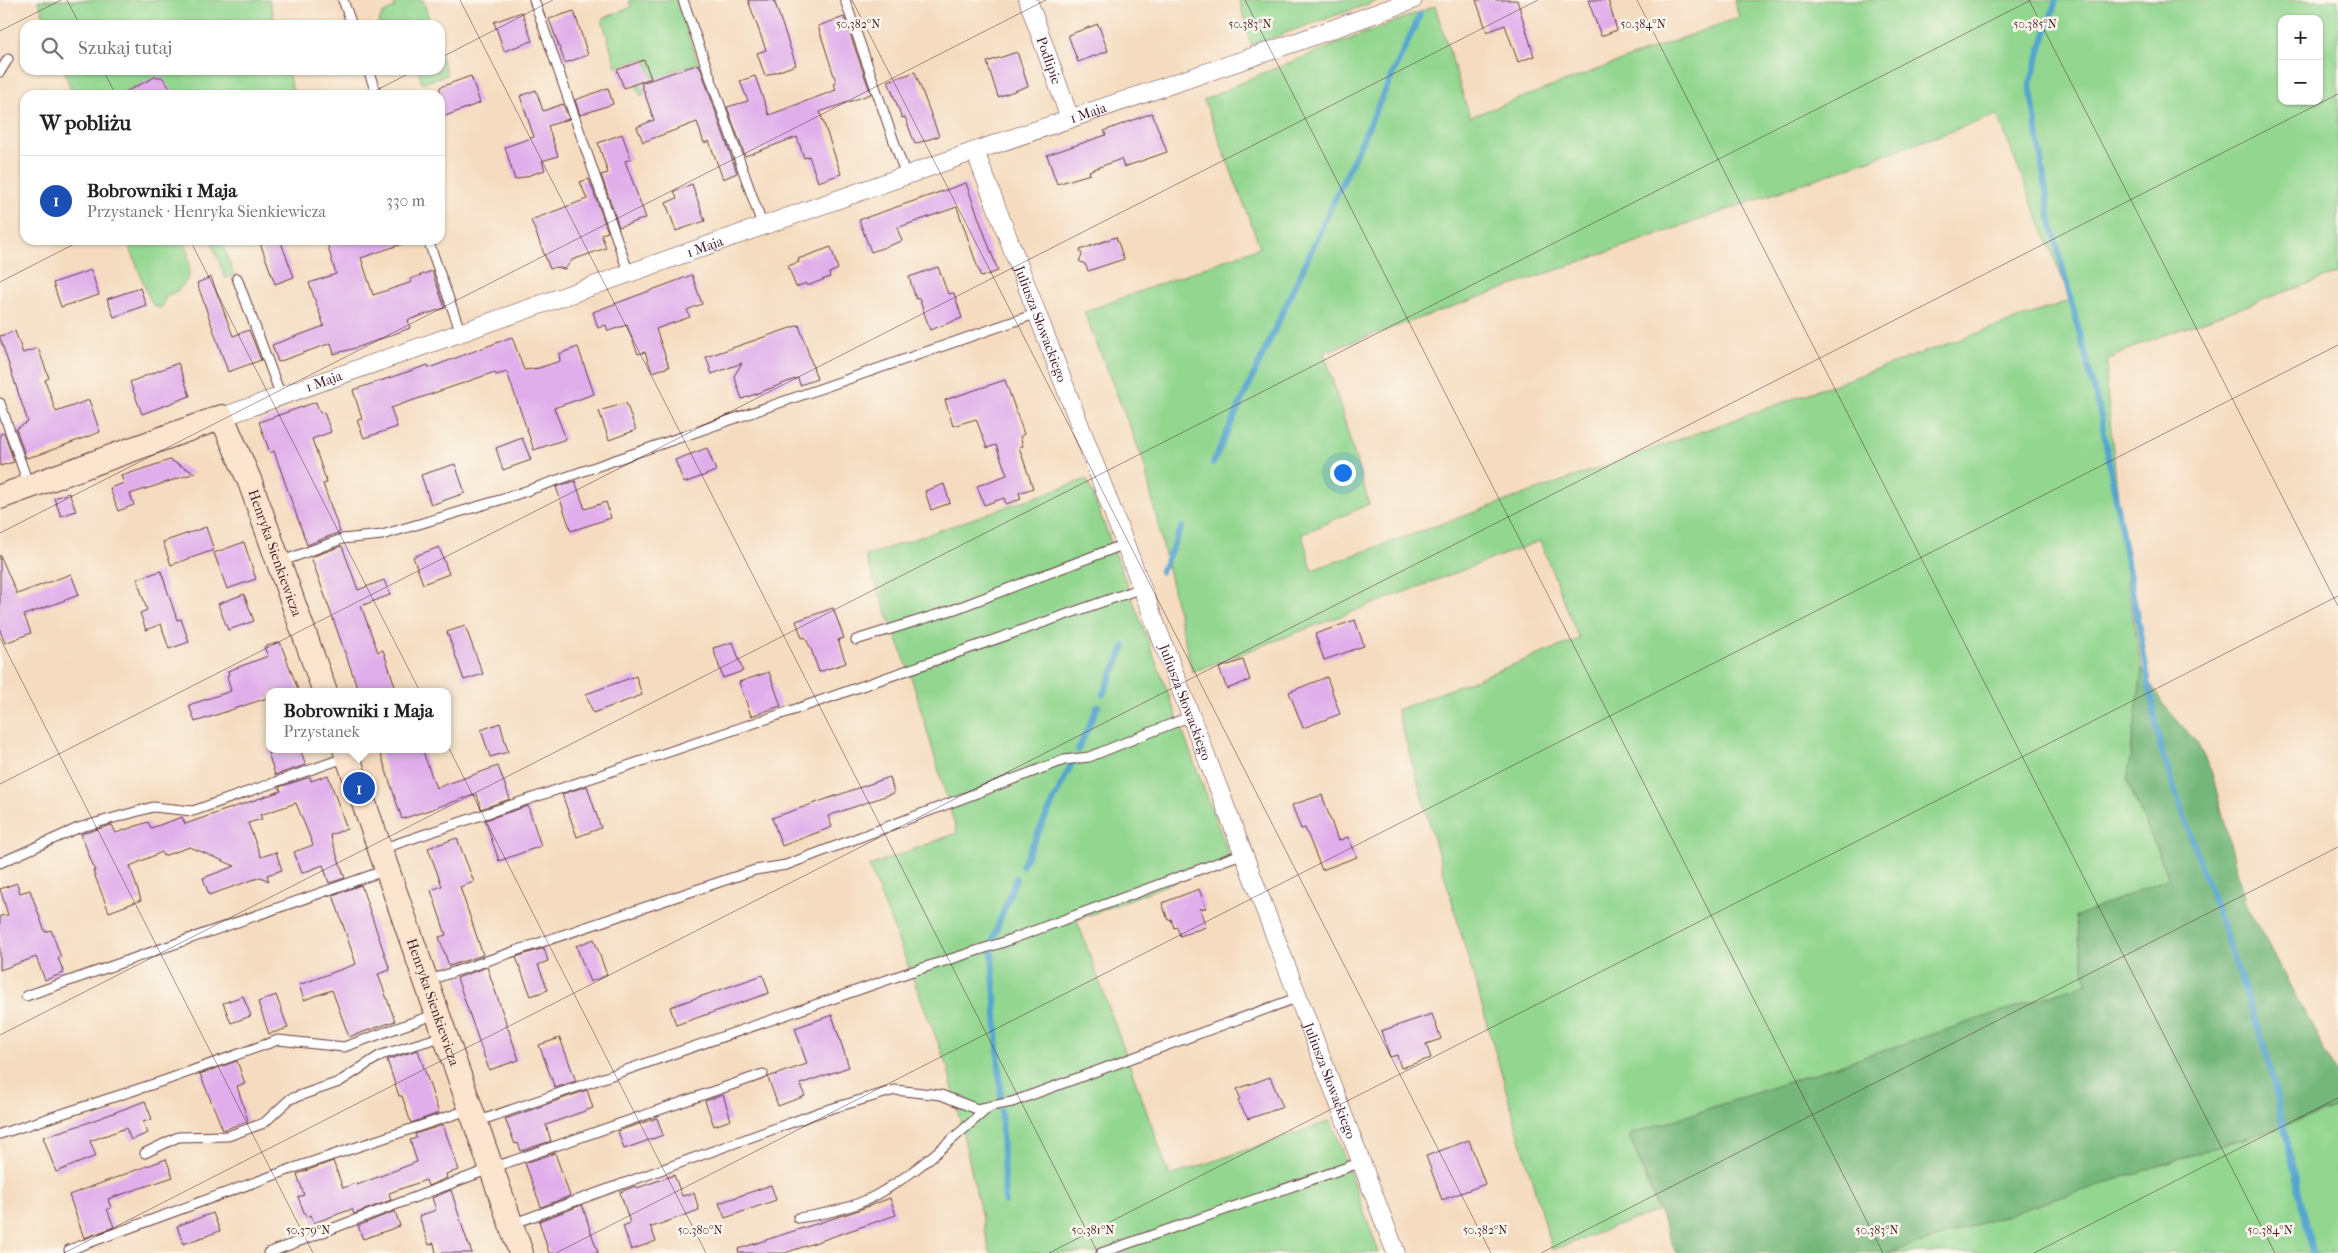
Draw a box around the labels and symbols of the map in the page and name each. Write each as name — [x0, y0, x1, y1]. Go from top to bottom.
text: 50.382°N — [836, 17, 880, 31]
text: 50.383°N — [1228, 17, 1272, 31]
text: 50.384°N — [1620, 17, 1666, 31]
text: 50.385°N — [2013, 17, 2057, 31]
street label: Podlipie — [1033, 34, 1065, 87]
street label: 1 Maja — [1068, 99, 1109, 127]
street label: 1 Maja — [684, 233, 726, 261]
street label: Juliusza Słowackiego — [1010, 263, 1070, 385]
street label: 1 Maja — [304, 367, 345, 396]
your location — [1330, 460, 1356, 486]
street label: Henryka Sienkiewicza — [244, 487, 305, 619]
street label: Juliusza Słowackiego — [1155, 641, 1215, 763]
pin: 1 — [343, 769, 375, 807]
street label: Henryka Sienkiewicza — [403, 936, 463, 1069]
street label: Juliusza Słowackiego — [1299, 1019, 1360, 1141]
text: 50.379°N — [286, 1223, 330, 1237]
text: 50.380°N — [677, 1223, 723, 1237]
text: 50.381°N — [1072, 1223, 1114, 1237]
text: 50.382°N — [1463, 1223, 1507, 1237]
text: 50.383°N — [1855, 1223, 1899, 1237]
text: 50.384°N — [2247, 1223, 2293, 1237]

